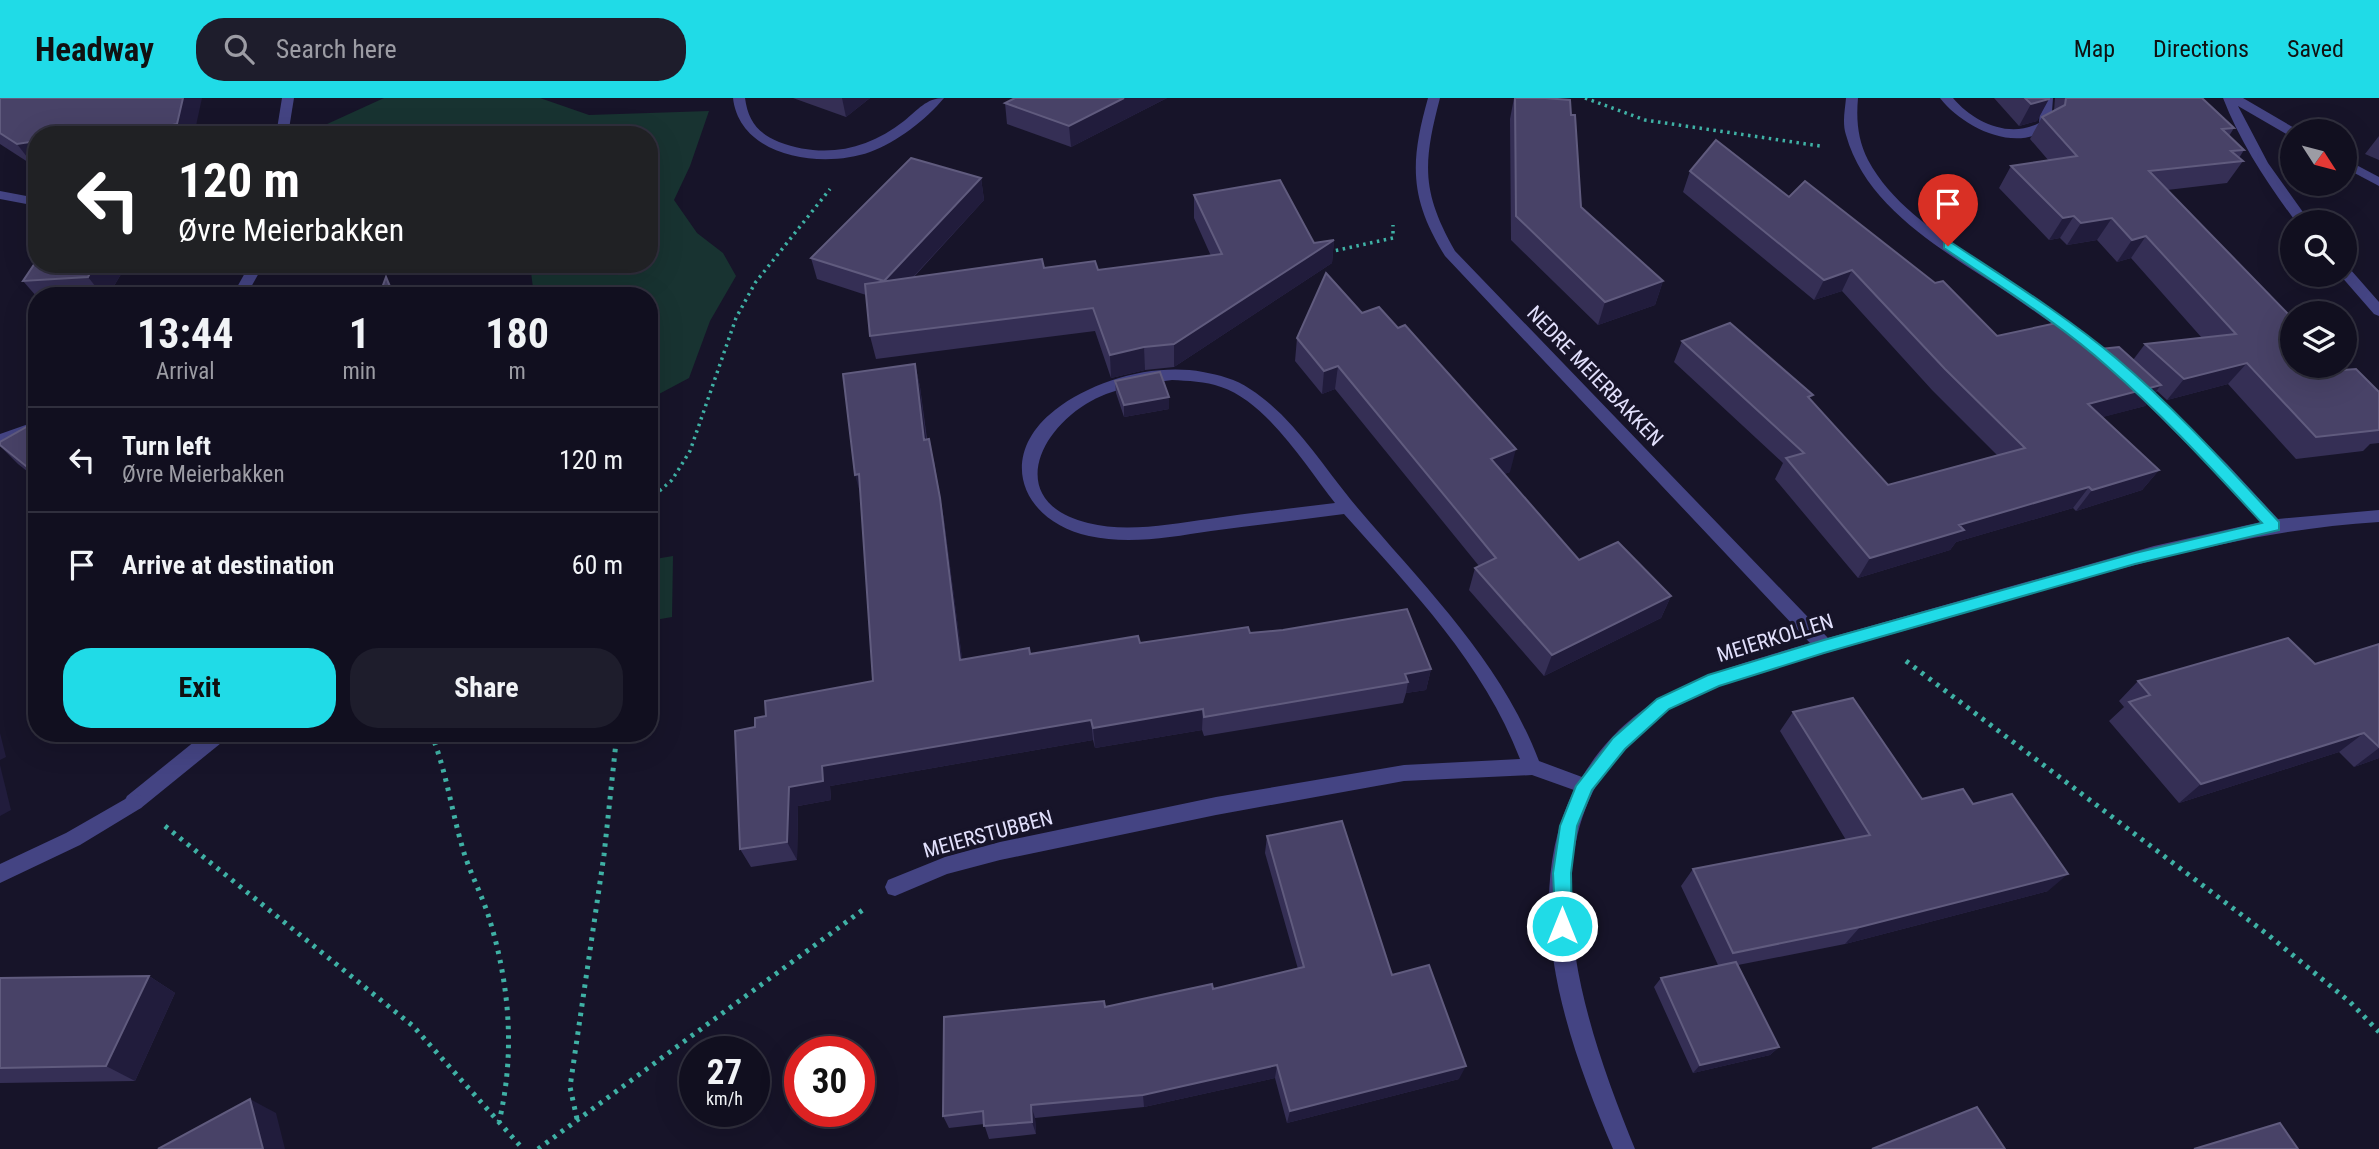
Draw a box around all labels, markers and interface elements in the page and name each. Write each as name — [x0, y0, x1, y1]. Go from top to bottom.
search box — [196, 18, 686, 81]
text: Headway — [35, 30, 154, 69]
icon: search — [220, 30, 258, 68]
text: Search here — [276, 34, 397, 64]
text: Map — [2074, 35, 2115, 63]
text: Directions — [2153, 35, 2249, 63]
text: Saved — [2287, 35, 2344, 63]
north arrow — [2280, 119, 2357, 196]
map controls — [2280, 119, 2357, 378]
text: 120 m — [178, 152, 300, 209]
icon: left — [63, 154, 154, 245]
pin — [1918, 174, 1978, 246]
icon: arrive — [1929, 185, 1967, 223]
button: search — [2280, 210, 2357, 287]
text: Øvre Meierbakken — [178, 211, 404, 249]
street label: NEDRE MEIERBAKKEN — [1522, 301, 1668, 451]
button: layers — [2280, 301, 2357, 378]
text: 13:44 — [137, 309, 233, 358]
text: 1 — [349, 309, 370, 358]
text: 180 — [485, 309, 549, 358]
text: Arrival — [156, 358, 214, 385]
text: min — [342, 358, 376, 385]
text: m — [508, 358, 526, 385]
text: Turn left — [122, 431, 211, 461]
icon: left — [63, 441, 101, 479]
text: 120 m — [559, 445, 623, 475]
text: Øvre Meierbakken — [122, 461, 285, 488]
icon: arrive — [63, 546, 101, 584]
text: Arrive at destination — [122, 550, 334, 580]
text: 60 m — [572, 550, 623, 580]
street label: MEIERKOLLEN — [1714, 609, 1836, 667]
button: Exit — [63, 648, 336, 728]
button: Share — [350, 648, 623, 728]
street label: MEIERSTUBBEN — [921, 805, 1055, 863]
position arrow — [1525, 889, 1599, 963]
speed limit sign: 30 — [784, 1036, 875, 1127]
text: 27 — [707, 1052, 742, 1093]
text: km/h — [706, 1088, 743, 1109]

